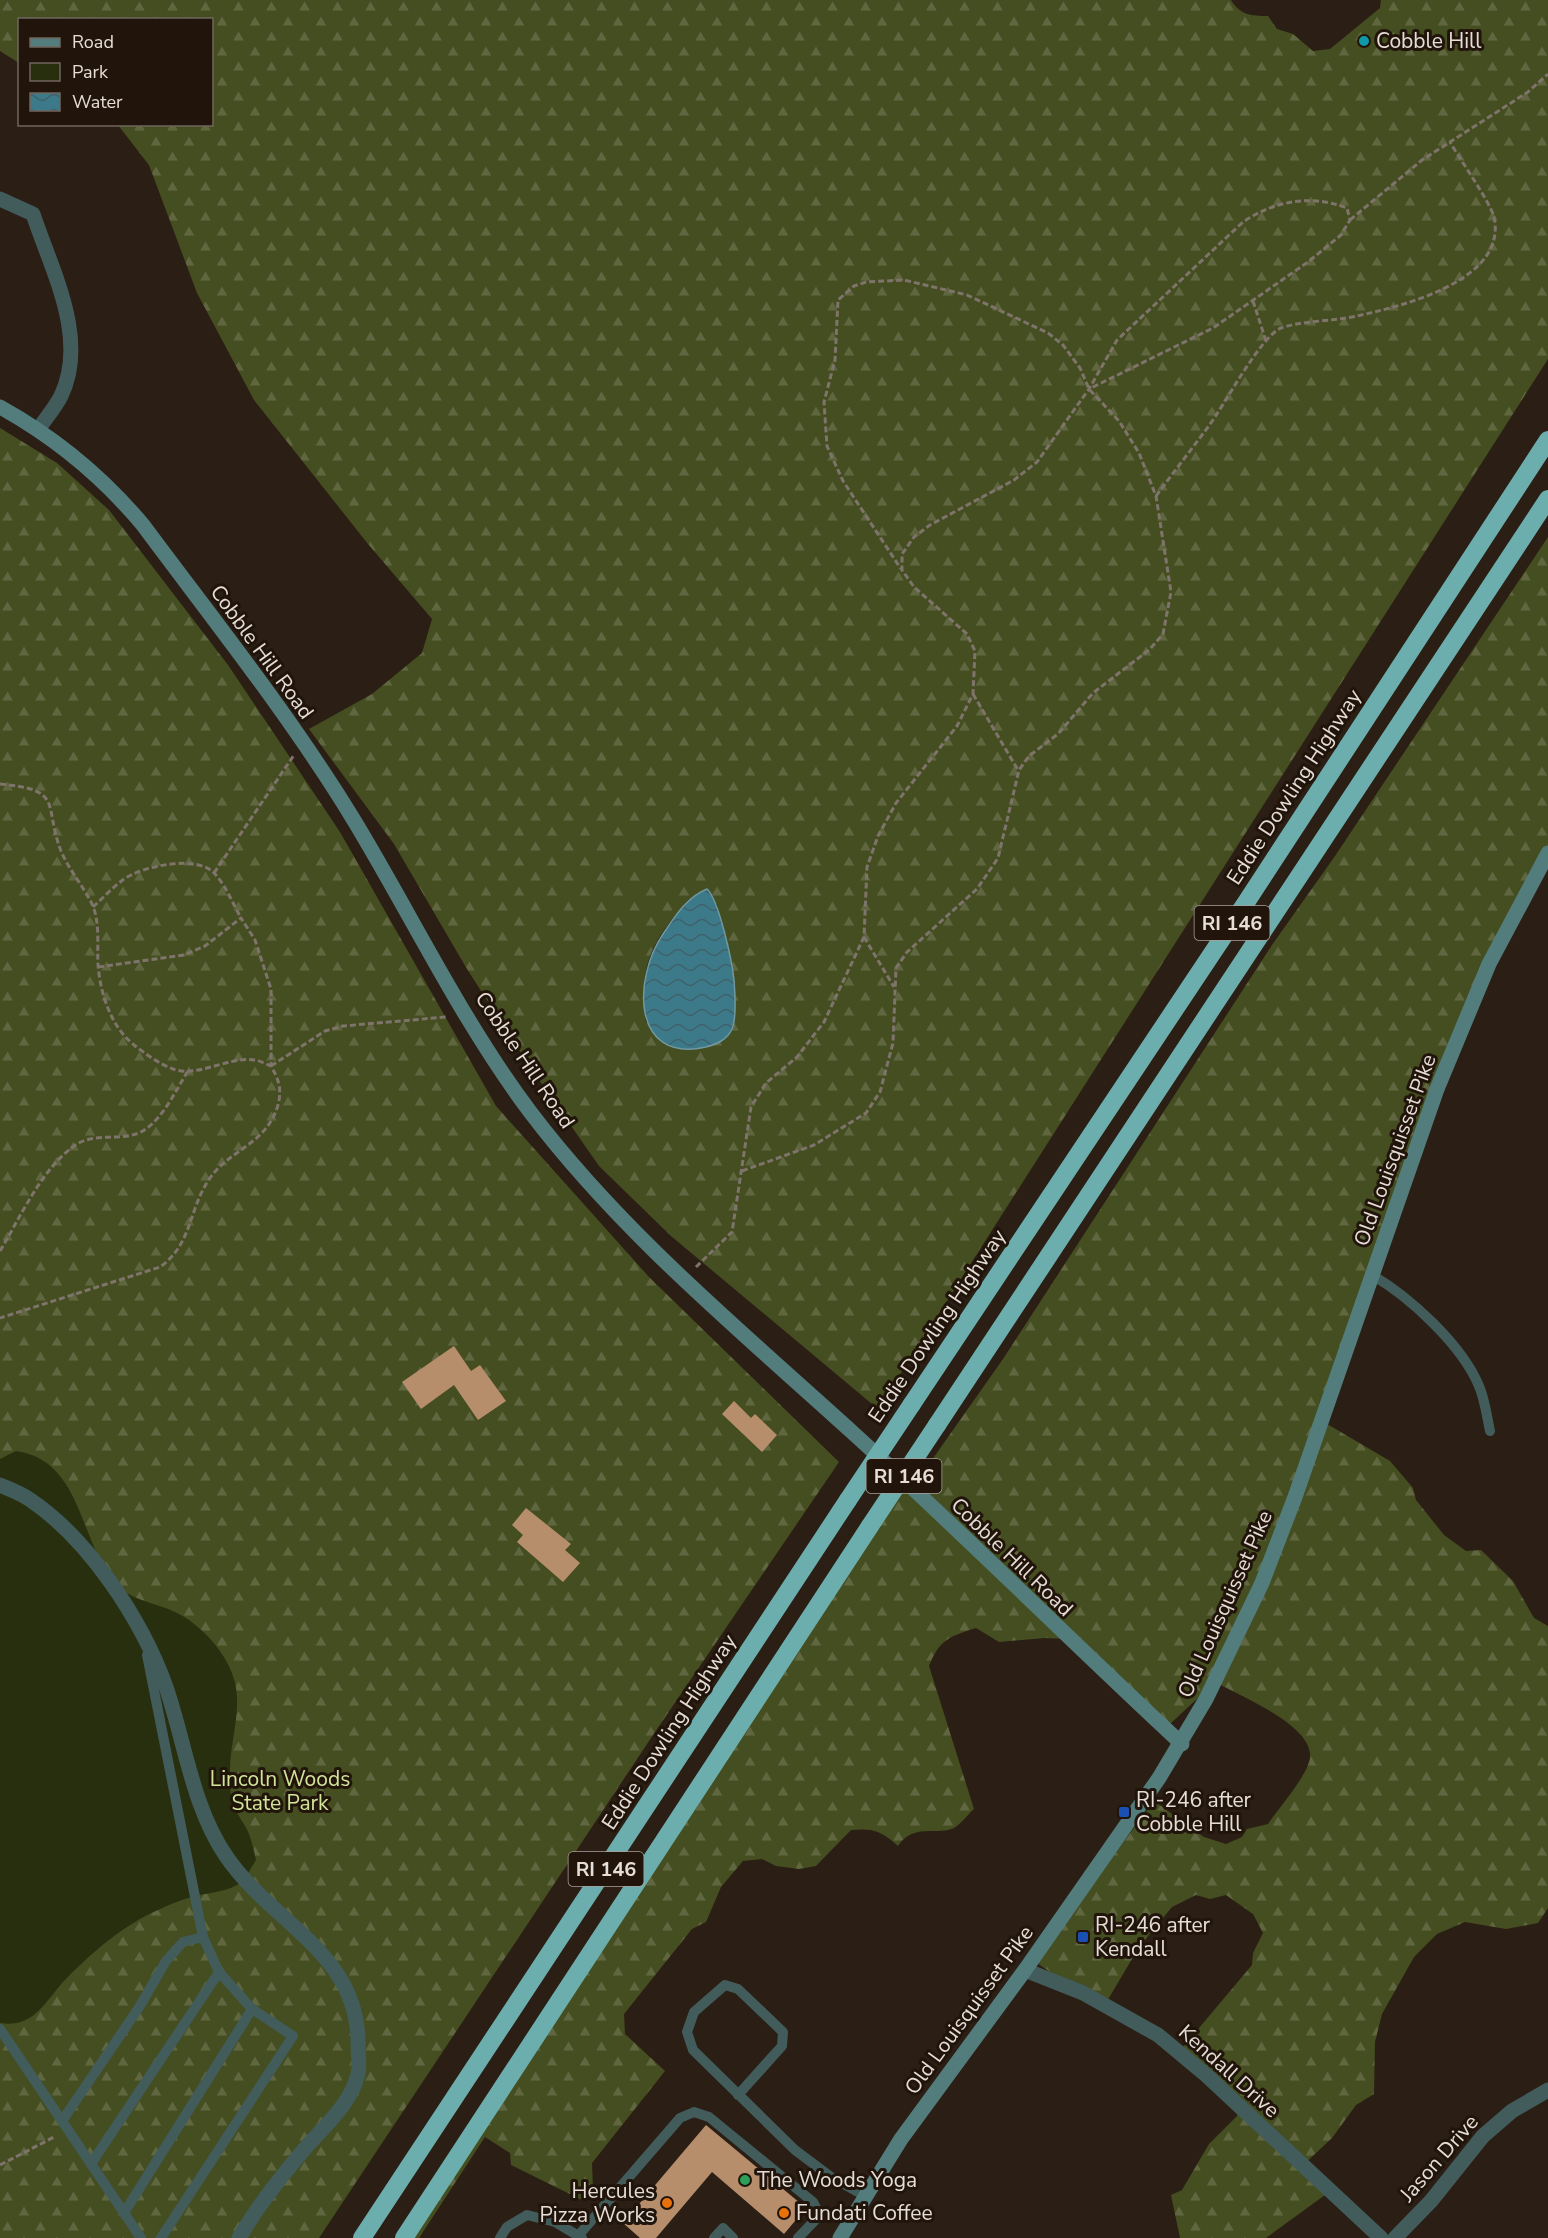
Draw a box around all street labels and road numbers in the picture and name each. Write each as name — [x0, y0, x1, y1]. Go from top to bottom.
street label: Cobble Hill Road — [204, 579, 320, 725]
street label: Eddie Dowling Highway — [1220, 684, 1368, 890]
road number: RI 146 — [1194, 906, 1270, 940]
street label: Cobble Hill Road — [469, 986, 581, 1134]
street label: Old Louisquisset Pike — [1347, 1050, 1443, 1250]
street label: Eddie Dowling Highway — [862, 1224, 1012, 1428]
road number: RI 146 — [866, 1459, 942, 1493]
street label: Cobble Hill Road — [945, 1491, 1079, 1623]
street label: Old Louisquisset Pike — [1171, 1506, 1279, 1702]
street label: Eddie Dowling Highway — [595, 1629, 743, 1835]
road number: RI 146 — [568, 1852, 644, 1886]
street label: Old Louisquisset Pike — [898, 1920, 1040, 2100]
street label: Kendall Drive — [1172, 2018, 1286, 2124]
street label: Jason Drive — [1393, 2108, 1485, 2208]

